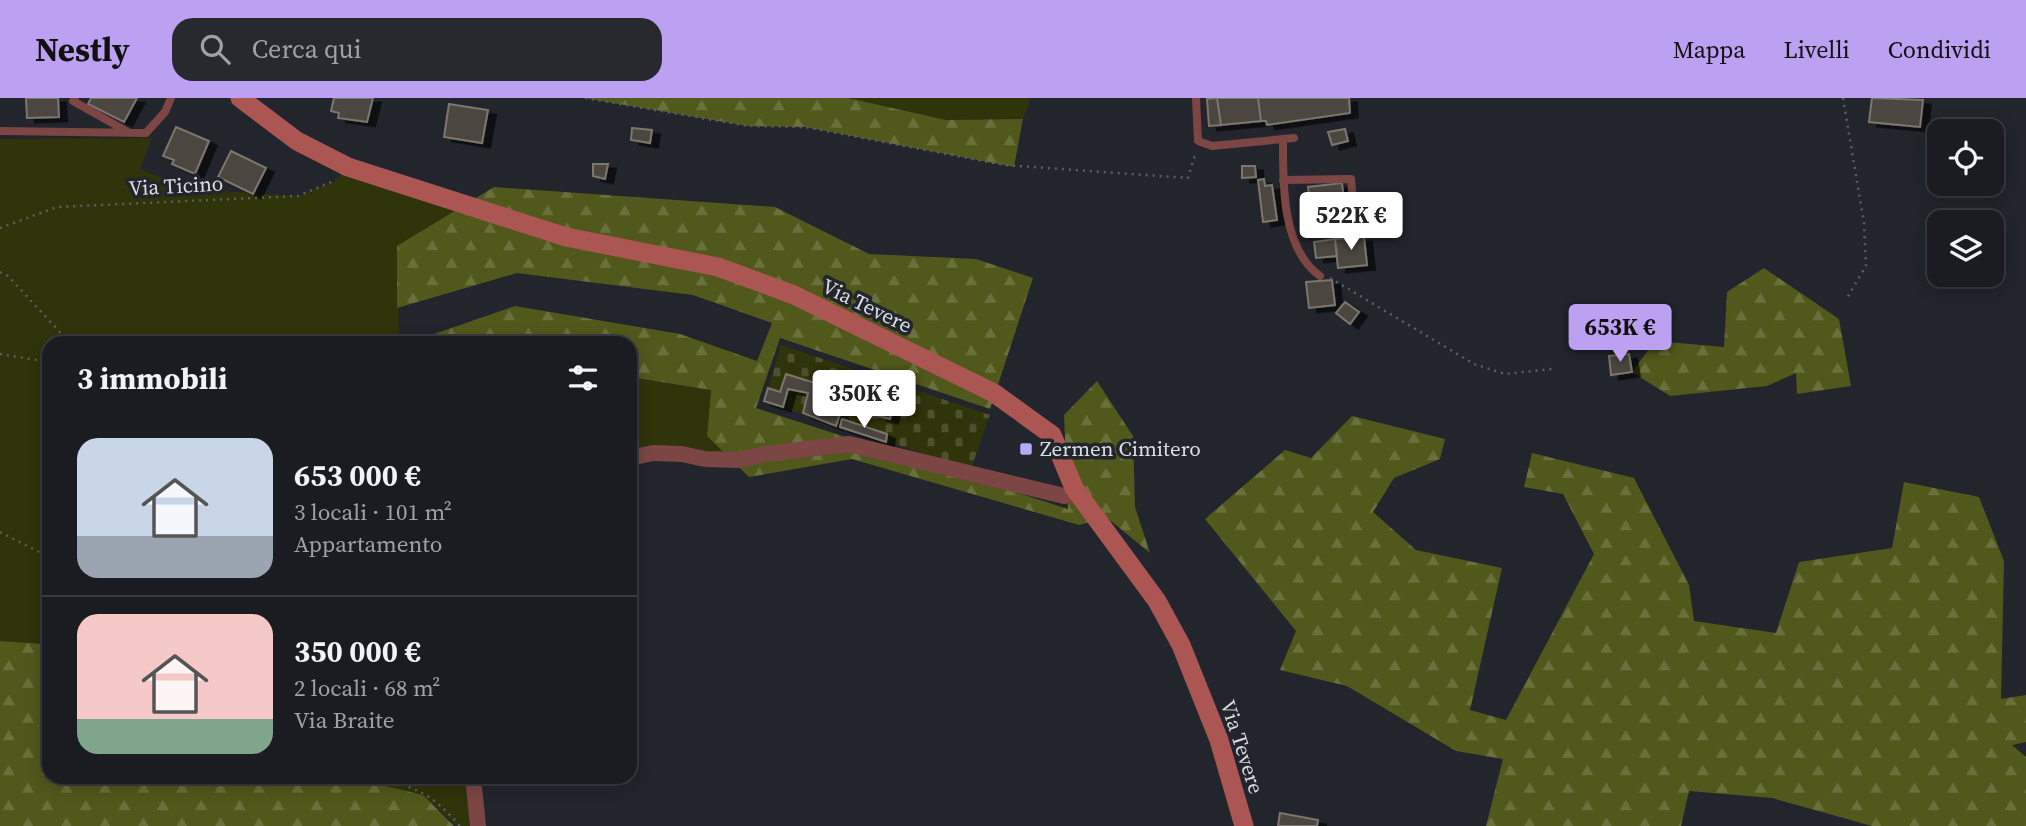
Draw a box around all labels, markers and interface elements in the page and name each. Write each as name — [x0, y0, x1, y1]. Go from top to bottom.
search box — [172, 18, 662, 81]
text: Nestly — [35, 27, 130, 72]
icon: search — [196, 30, 234, 68]
text: Cerca qui — [252, 31, 362, 67]
text: Mappa — [1673, 33, 1746, 66]
text: Livelli — [1784, 33, 1850, 66]
text: Condividi — [1888, 33, 1991, 66]
map controls — [1927, 119, 2004, 287]
button: locate — [1927, 119, 2004, 196]
street label: Via Ticino — [128, 169, 224, 202]
pin: 522K € — [1294, 192, 1408, 252]
text: 522K € — [1316, 199, 1386, 231]
button: layers — [1927, 210, 2004, 287]
street label: Via Tevere — [817, 271, 917, 340]
pin: 653K € — [1563, 304, 1677, 364]
text: 653K € — [1585, 311, 1655, 343]
text: 3 immobili — [77, 358, 227, 399]
icon: filters — [564, 359, 602, 397]
pin: 350K € — [807, 370, 921, 430]
text: 350K € — [829, 377, 899, 409]
place label: Zermen Cimitero — [1040, 434, 1201, 463]
marker: Zermen Cimitero — [1018, 441, 1034, 457]
text: 653 000 € — [294, 455, 421, 496]
icon: home — [133, 466, 217, 550]
text: 3 locali · 101 m² — [294, 496, 452, 528]
text: Appartamento — [294, 528, 442, 560]
text: 350 000 € — [294, 631, 421, 672]
icon: home — [133, 642, 217, 726]
text: 2 locali · 68 m² — [294, 672, 441, 704]
street label: Via Tevere — [1214, 696, 1271, 797]
text: Via Braite — [294, 704, 394, 736]

